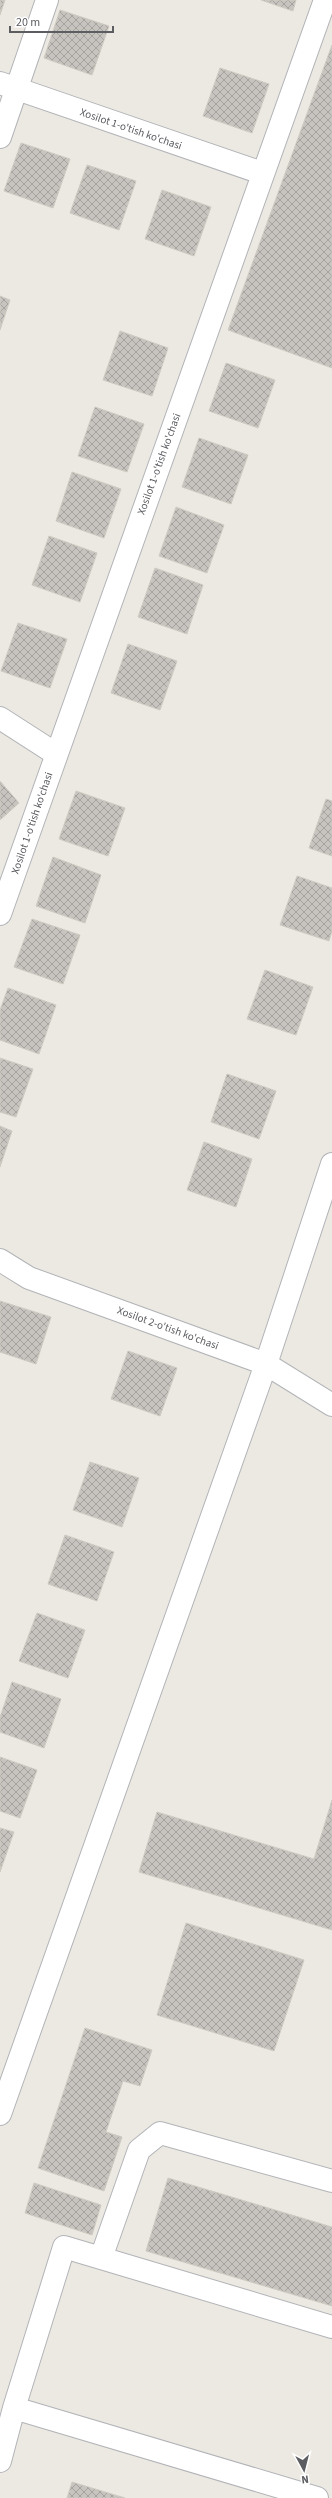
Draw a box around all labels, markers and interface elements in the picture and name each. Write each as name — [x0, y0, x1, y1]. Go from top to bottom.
scale bar — [10, 8, 113, 34]
text: 20 m — [16, 14, 40, 31]
street label: Xosilot 1-o'tish ko'chasi — [78, 104, 184, 154]
street label: Xosilot 1-o'tish ko'chasi — [134, 411, 184, 517]
street label: Xosilot 1-o'tish ko'chasi — [7, 770, 57, 876]
street label: Xosilot 2-o'tish ko'chasi — [115, 1303, 221, 1353]
north arrow — [284, 2450, 324, 2490]
text: N — [301, 2472, 310, 2487]

